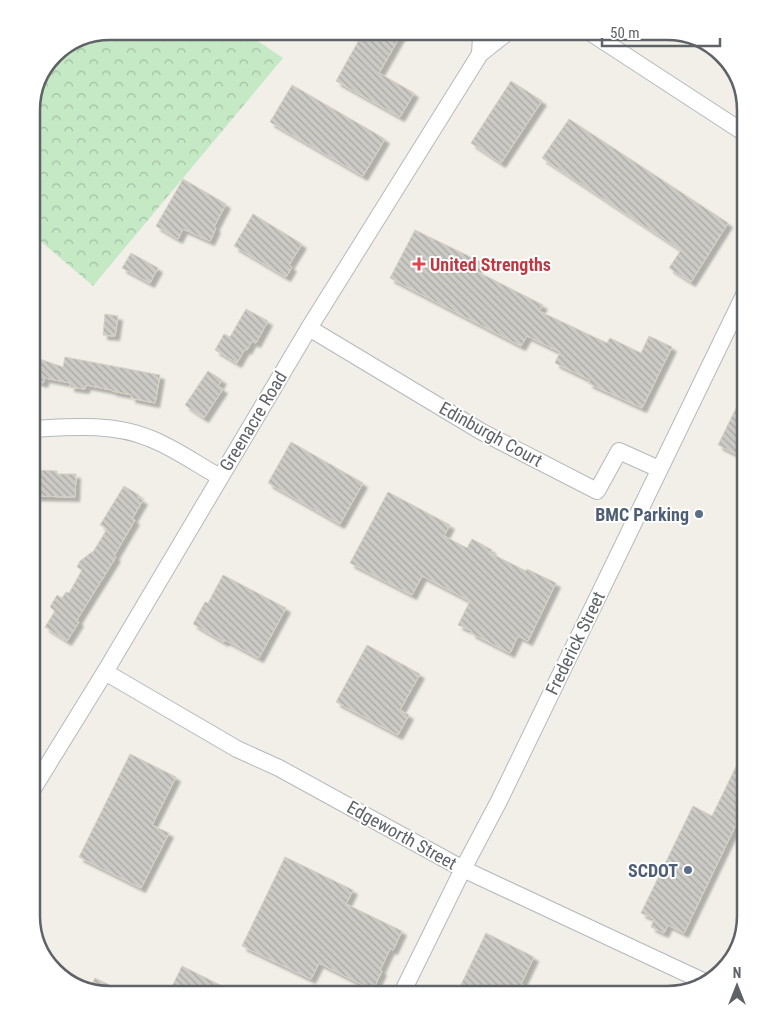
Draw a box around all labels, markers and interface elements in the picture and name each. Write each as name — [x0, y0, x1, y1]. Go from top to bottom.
scale bar — [602, 15, 720, 47]
text: 50 m — [610, 24, 640, 42]
place label: United Strengths — [430, 254, 551, 275]
marker: United Strengths — [412, 257, 426, 271]
street label: Greenacre Road — [215, 367, 291, 475]
street label: Edinburgh Court — [436, 397, 546, 471]
place label: BMC Parking — [595, 504, 689, 525]
marker: BMC Parking — [693, 508, 705, 520]
street label: Frederick Street — [541, 588, 609, 698]
street label: Edgeworth Street — [344, 796, 460, 874]
place label: SCDOT — [628, 860, 678, 881]
marker: SCDOT — [682, 864, 694, 876]
north arrow — [712, 961, 762, 1011]
text: N — [733, 965, 741, 981]

